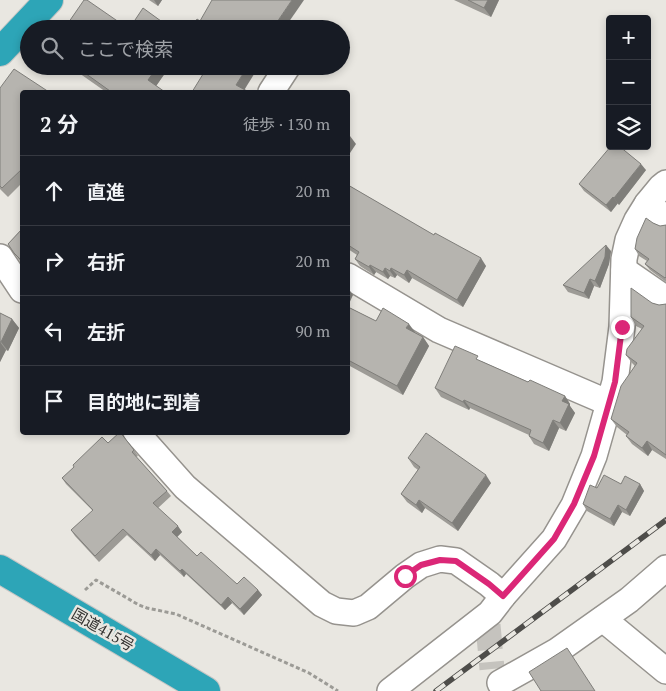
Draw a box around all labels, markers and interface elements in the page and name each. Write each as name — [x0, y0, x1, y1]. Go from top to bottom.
map controls — [606, 15, 651, 150]
button: + — [606, 15, 651, 60]
search box — [20, 20, 350, 75]
icon: search — [38, 34, 66, 62]
text: ここで検索 — [78, 36, 173, 61]
button: − — [606, 60, 651, 105]
button: layers — [606, 105, 651, 150]
text: 2 分 — [40, 110, 79, 138]
text: 徒歩 · 130 m — [243, 113, 330, 135]
icon: ahead — [40, 177, 68, 205]
text: 直進 — [87, 179, 125, 204]
text: 20 m — [295, 180, 330, 202]
icon: right — [40, 247, 68, 275]
text: 右折 — [87, 249, 125, 274]
text: 20 m — [295, 250, 330, 272]
route end — [611, 316, 634, 339]
icon: left — [40, 317, 68, 345]
text: 左折 — [87, 319, 125, 344]
text: 90 m — [295, 320, 330, 342]
icon: arrive — [40, 387, 68, 415]
text: 目的地に到着 — [87, 389, 201, 414]
route start — [394, 565, 417, 588]
street label: 国道415号 — [69, 603, 138, 655]

